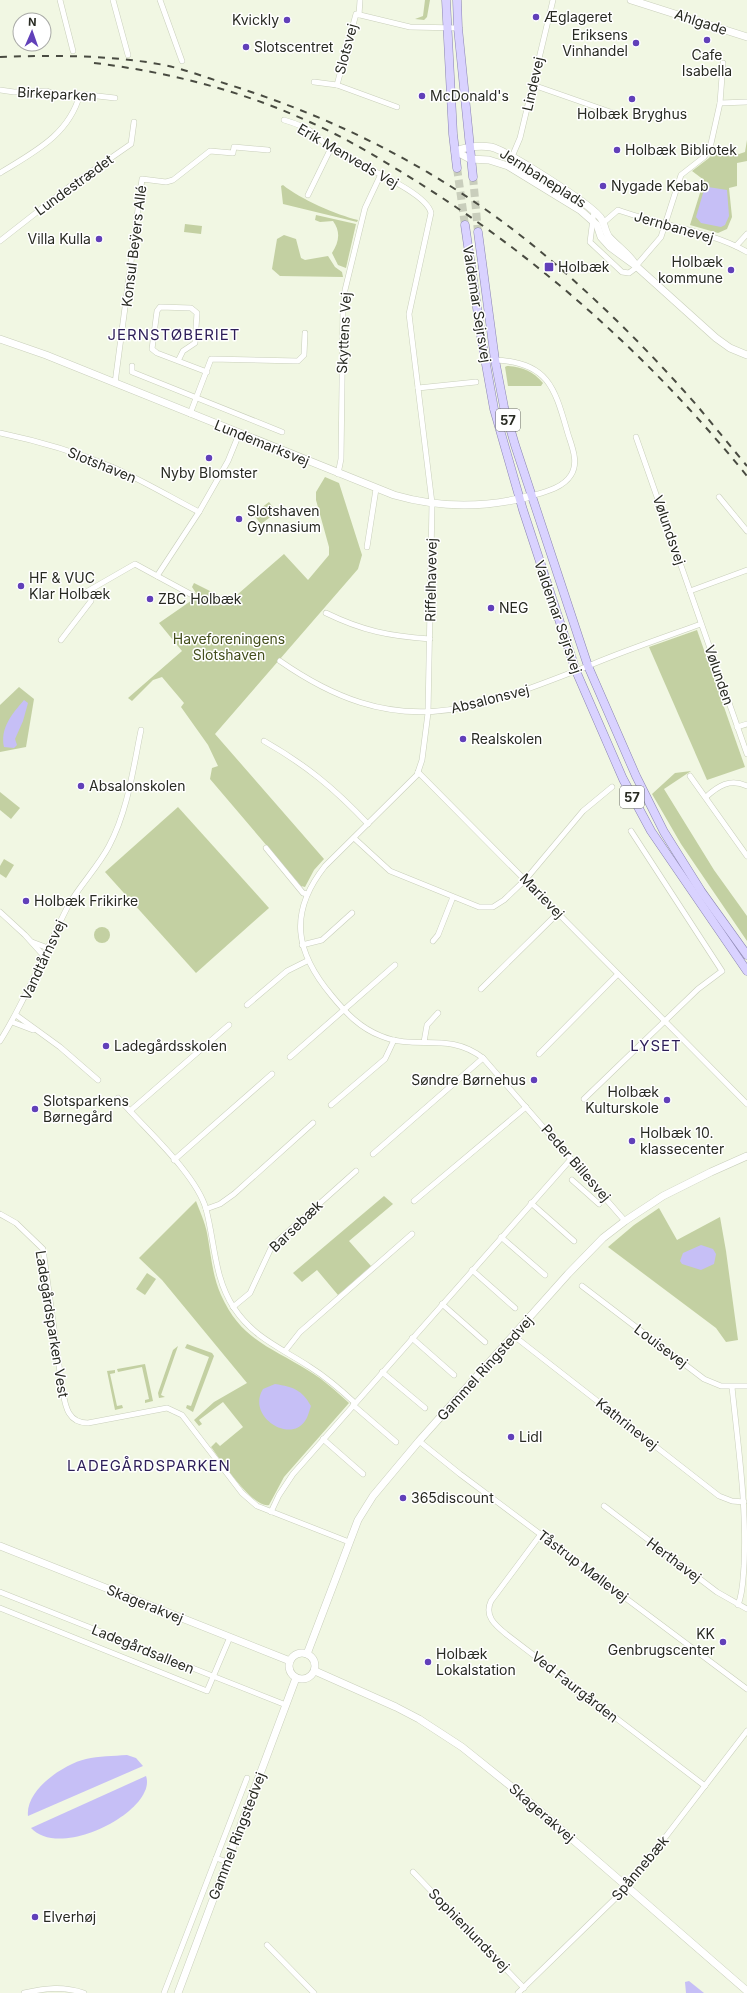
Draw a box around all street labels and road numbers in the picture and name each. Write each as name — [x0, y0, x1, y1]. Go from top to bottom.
street label: Ahlgade — [673, 5, 730, 38]
street label: Slotsvej — [331, 22, 360, 76]
street label: Lindevej — [518, 55, 547, 113]
street label: Birkeparken — [17, 83, 97, 104]
street label: Erik Menveds Vej — [295, 120, 402, 191]
street label: Jernbaneplads — [497, 144, 590, 211]
street label: Lundestrædet — [31, 150, 116, 219]
street label: Konsul Beÿers Allé — [118, 184, 149, 308]
street label: Jernbanevej — [632, 207, 716, 246]
street label: Valdemar Sejrsvej — [460, 244, 495, 364]
street label: Skyttens Vej — [333, 292, 354, 374]
road number: 57 — [496, 409, 520, 431]
street label: Lundemarksvej — [212, 416, 312, 469]
street label: Slotshaven — [65, 443, 139, 486]
street label: Vølundsvej — [650, 493, 689, 567]
street label: Riffelhavevej — [421, 538, 440, 622]
street label: Valdemar Sejrsvej — [531, 558, 586, 676]
street label: Vølunden — [701, 643, 738, 707]
street label: Absalonsvej — [449, 681, 531, 716]
road number: 57 — [620, 786, 644, 808]
street label: Marievej — [517, 869, 568, 922]
street label: Vandtårnsvej — [17, 917, 69, 1003]
street label: Peder Billesvej — [538, 1120, 615, 1205]
street label: Barsebæk — [266, 1196, 326, 1255]
street label: Ladegårdsparken Vest — [32, 1249, 73, 1399]
street label: Gammel Ringstedvej — [433, 1312, 536, 1424]
street label: Louisevej — [631, 1320, 691, 1371]
street label: Kathrinevej — [593, 1394, 662, 1453]
street label: Tåstrup Møllevej — [535, 1526, 632, 1605]
street label: Herthavej — [644, 1534, 705, 1586]
street label: Skagerakvej — [104, 1580, 186, 1627]
street label: Ladegårdsalleen — [89, 1620, 197, 1677]
street label: Ved Faurgården — [529, 1648, 622, 1726]
street label: Gammel Ringstedvej — [204, 1770, 269, 1902]
street label: Skagerakvej — [506, 1780, 579, 1846]
street label: Spånnebæk — [608, 1832, 672, 1904]
street label: Sophienlundsvej — [425, 1885, 513, 1975]

